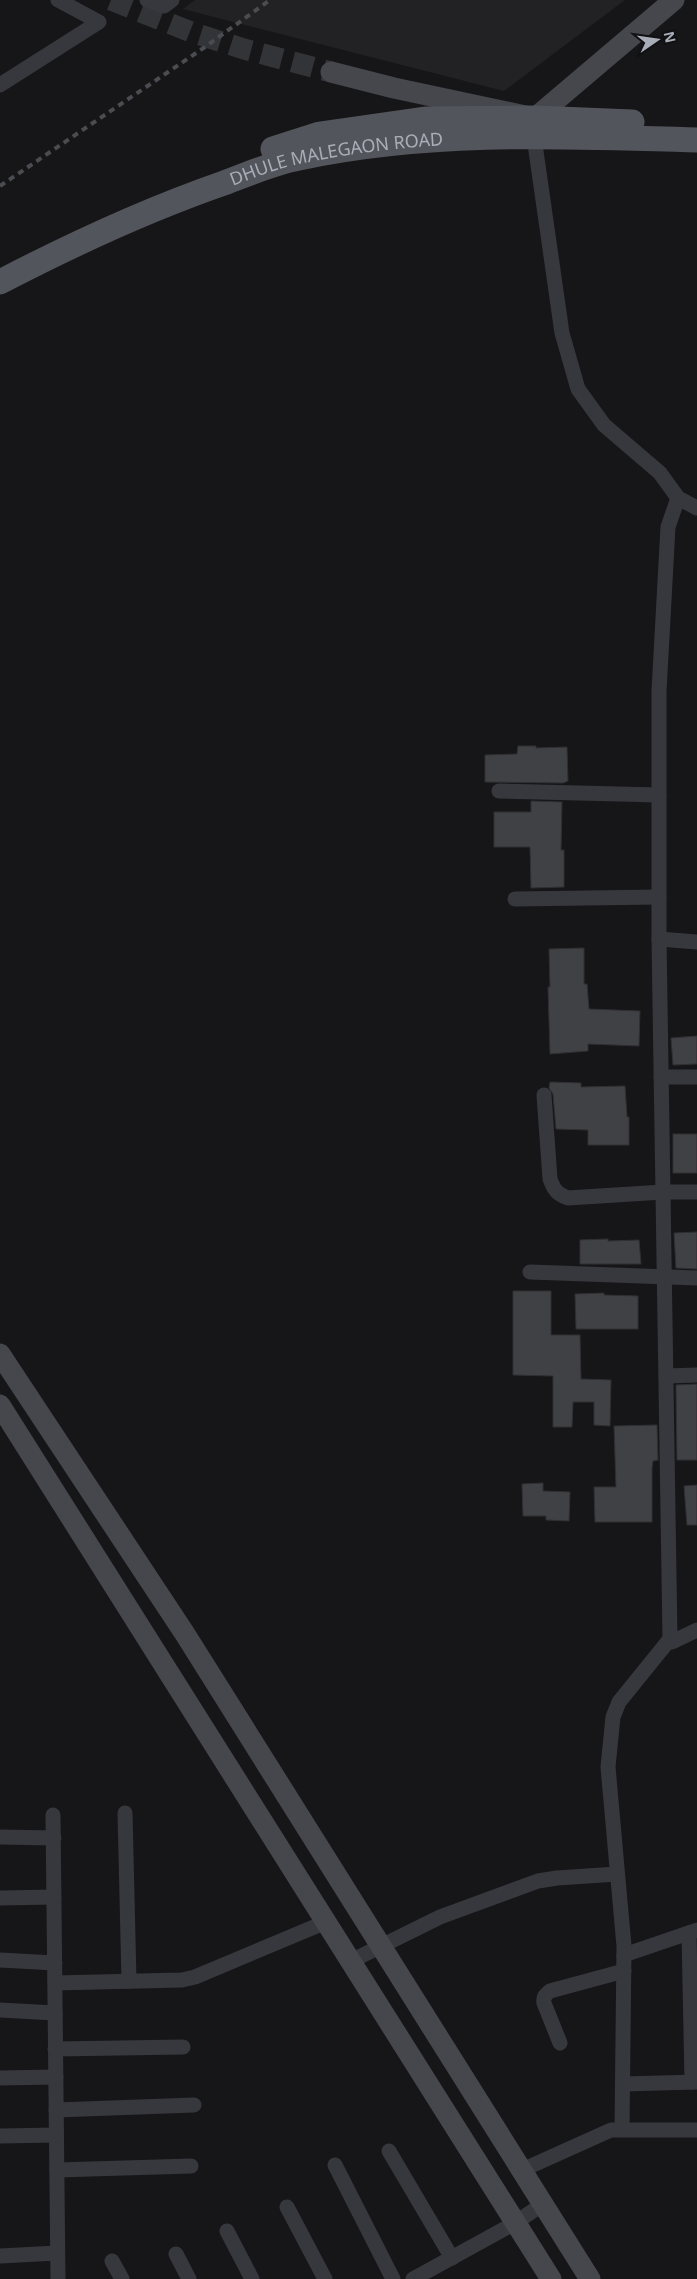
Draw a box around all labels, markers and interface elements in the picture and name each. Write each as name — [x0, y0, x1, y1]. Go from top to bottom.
north arrow — [632, 15, 682, 65]
text: N — [660, 29, 681, 45]
street label: DHULE MALEGAON ROAD — [226, 126, 444, 191]

